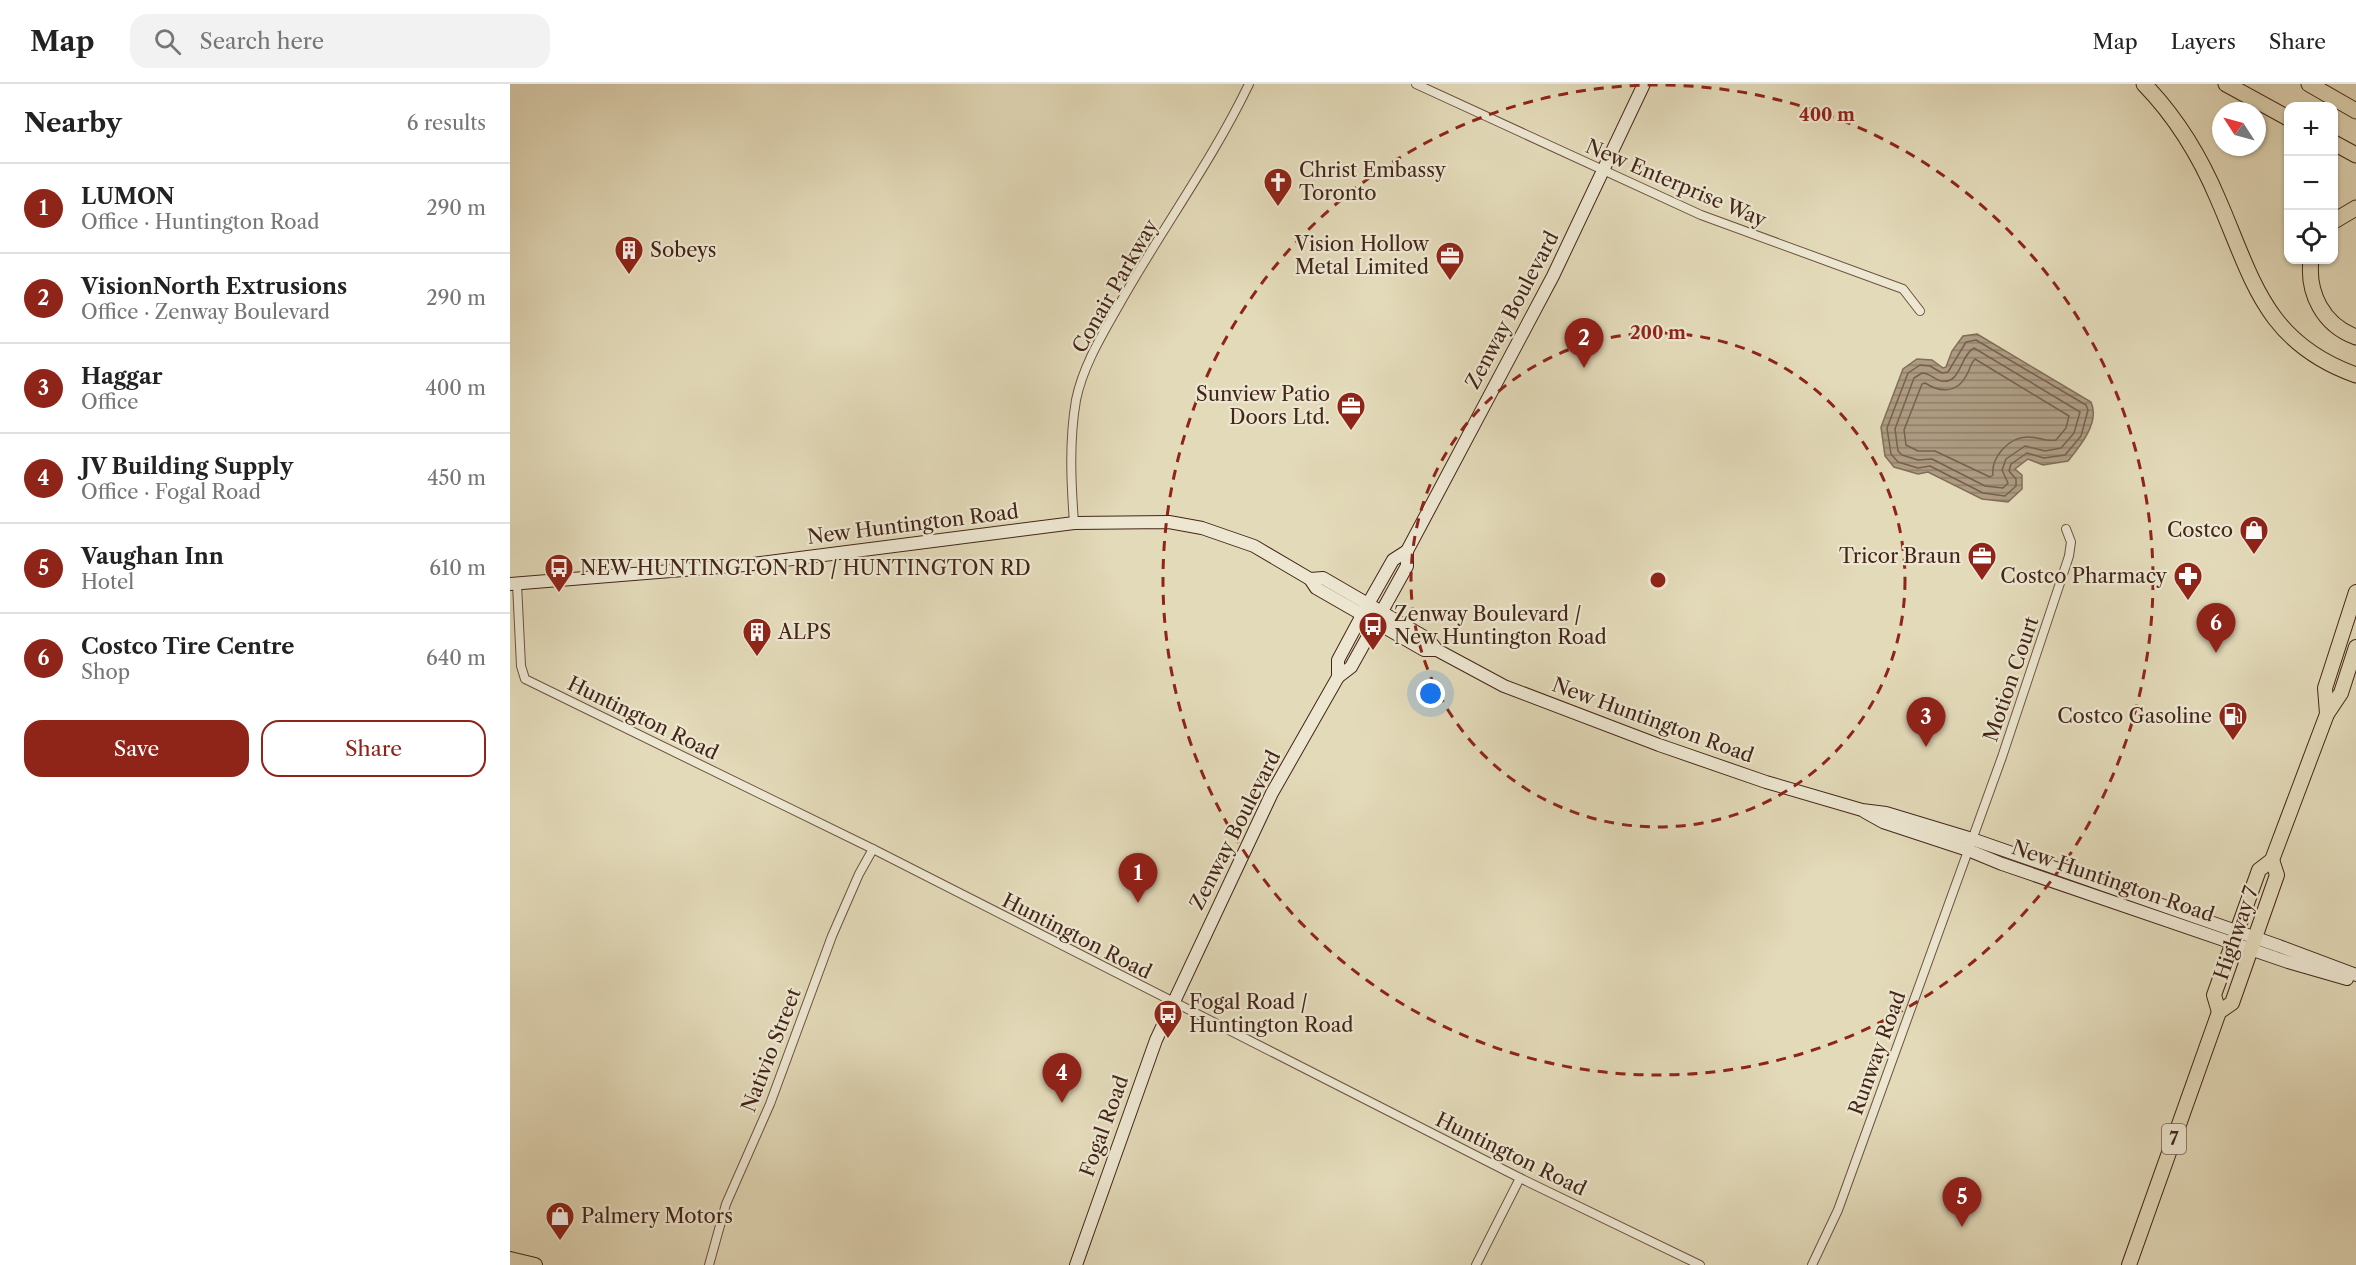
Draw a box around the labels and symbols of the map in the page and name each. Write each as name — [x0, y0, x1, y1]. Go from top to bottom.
north arrow — [2212, 102, 2266, 156]
text: 400 m — [1799, 104, 1855, 126]
street label: New Enterprise Way — [1582, 134, 1771, 232]
place label: Christ Embassy Toronto — [1299, 158, 1447, 205]
church icon: Christ Embassy Toronto — [1262, 166, 1294, 208]
street label: Conair Parkway — [1067, 214, 1163, 357]
street label: Zenway Boulevard — [1460, 227, 1564, 393]
place label: Vision Hollow Metal Limited — [1294, 232, 1429, 279]
building icon: Sobeys — [613, 234, 645, 276]
place label: Sobeys — [650, 238, 717, 262]
office icon: Vision Hollow Metal Limited — [1434, 240, 1466, 282]
pin: 2 — [1564, 318, 1604, 368]
text: 200 m — [1630, 322, 1686, 344]
place label: Sunview Patio Doors Ltd. — [1196, 382, 1330, 429]
office icon: Sunview Patio Doors Ltd. — [1335, 390, 1367, 432]
street label: New Huntington Road — [806, 499, 1020, 549]
shop icon: Costco — [2238, 514, 2270, 556]
place label: Costco — [2167, 518, 2233, 542]
office icon: Tricor Braun — [1966, 540, 1998, 582]
place label: Tricor Braun — [1839, 544, 1961, 568]
bus stop icon: NEW HUNTINGTON RD / HUNTINGTON RD — [543, 552, 575, 594]
place label: NEW HUNTINGTON RD / HUNTINGTON RD — [580, 556, 1031, 580]
pharmacy icon: Costco Pharmacy — [2172, 560, 2204, 602]
place label: Costco Pharmacy — [2000, 564, 2168, 588]
centre of rings — [1648, 570, 1668, 590]
place label: Zenway Boulevard / New Huntington Road — [1394, 602, 1607, 649]
pin: 6 — [2196, 604, 2236, 653]
bus stop icon: Zenway Boulevard / New Huntington Road — [1357, 610, 1389, 652]
street label: Motion Court — [1978, 613, 2044, 745]
building icon: ALPS — [741, 616, 773, 658]
place label: ALPS — [777, 620, 831, 644]
street label: Huntington Road — [564, 671, 722, 765]
street label: New Huntington Road — [1549, 672, 1757, 768]
your location — [1416, 679, 1445, 708]
pin: 3 — [1906, 698, 1946, 747]
fuel station icon: Costco Gasoline — [2217, 700, 2249, 742]
place label: Costco Gasoline — [2057, 704, 2212, 728]
street label: Zenway Boulevard — [1185, 747, 1285, 913]
street label: New Huntington Road — [2009, 835, 2217, 927]
pin: 1 — [1118, 854, 1158, 903]
street label: Highway 7 — [2209, 883, 2263, 983]
street label: Huntington Road — [998, 888, 1156, 984]
street label: Nativio Street — [736, 985, 806, 1115]
street label: Runway Road — [1843, 988, 1911, 1118]
place label: Fogal Road / Huntington Road — [1189, 990, 1354, 1037]
bus stop icon: Fogal Road / Huntington Road — [1152, 998, 1184, 1040]
pin: 4 — [1042, 1054, 1082, 1103]
street label: Fogal Road — [1075, 1072, 1133, 1180]
street label: Huntington Road — [1432, 1107, 1590, 1201]
road number: 7 — [2162, 1124, 2186, 1154]
pin: 5 — [1942, 1178, 1982, 1227]
shop icon: Palmery Motors — [544, 1200, 576, 1242]
place label: Palmery Motors — [581, 1204, 733, 1228]

